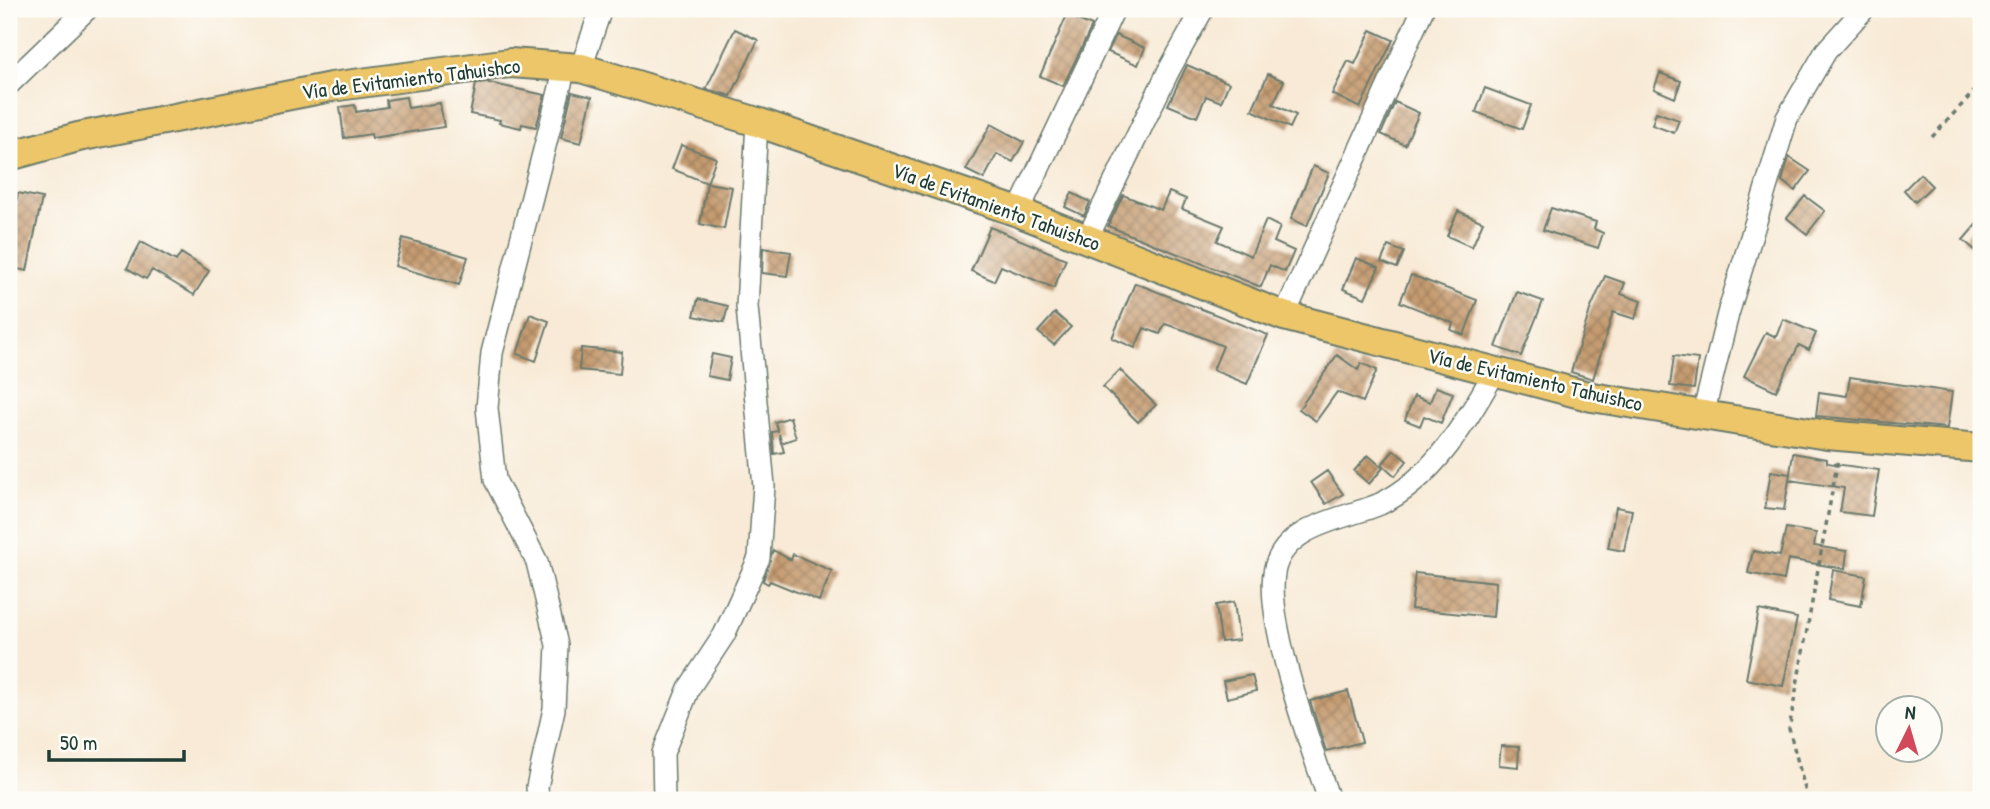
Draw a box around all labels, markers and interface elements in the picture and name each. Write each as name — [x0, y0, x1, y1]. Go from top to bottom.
street label: Vía de Evitamiento Tahuishco — [300, 51, 522, 106]
street label: Vía de Evitamiento Tahuishco — [888, 155, 1104, 258]
street label: Vía de Evitamiento Tahuishco — [1425, 341, 1645, 418]
north arrow — [1874, 694, 1944, 764]
text: N — [1904, 699, 1917, 725]
scale bar — [49, 718, 184, 762]
text: 50 m — [60, 728, 97, 757]

